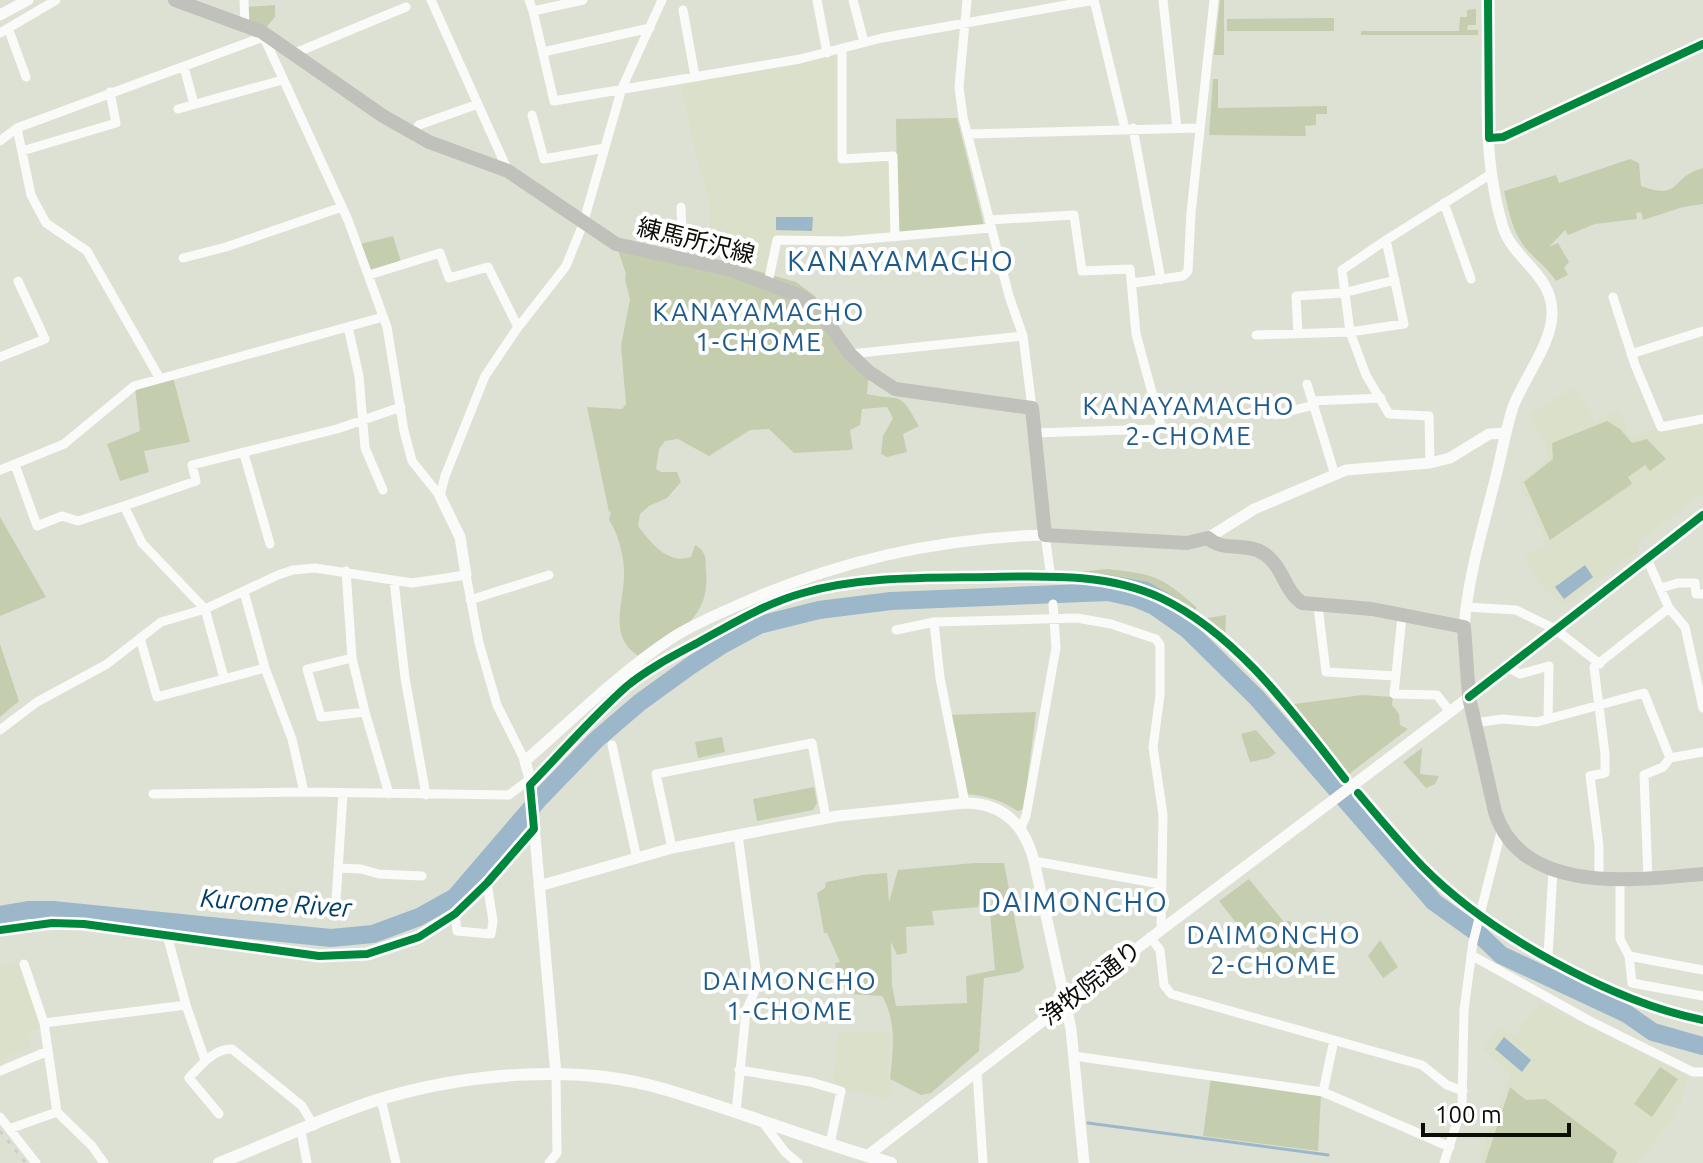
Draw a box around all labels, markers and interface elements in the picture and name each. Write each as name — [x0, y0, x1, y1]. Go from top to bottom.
street label: 練馬所沢線 — [635, 213, 758, 268]
district label: KANAYAMACHO — [787, 245, 1015, 276]
district label: KANAYAMACHO 1-CHOME — [653, 297, 865, 356]
district label: KANAYAMACHO 2-CHOME — [1083, 391, 1295, 450]
water label: Kurome River — [199, 883, 354, 922]
district label: DAIMONCHO — [981, 886, 1169, 917]
district label: DAIMONCHO 2-CHOME — [1186, 920, 1362, 979]
street label: 浄牧院通り — [1035, 935, 1146, 1030]
district label: DAIMONCHO 1-CHOME — [702, 966, 878, 1025]
scale bar — [1423, 1087, 1569, 1137]
text: 100 m — [1435, 1101, 1502, 1128]

